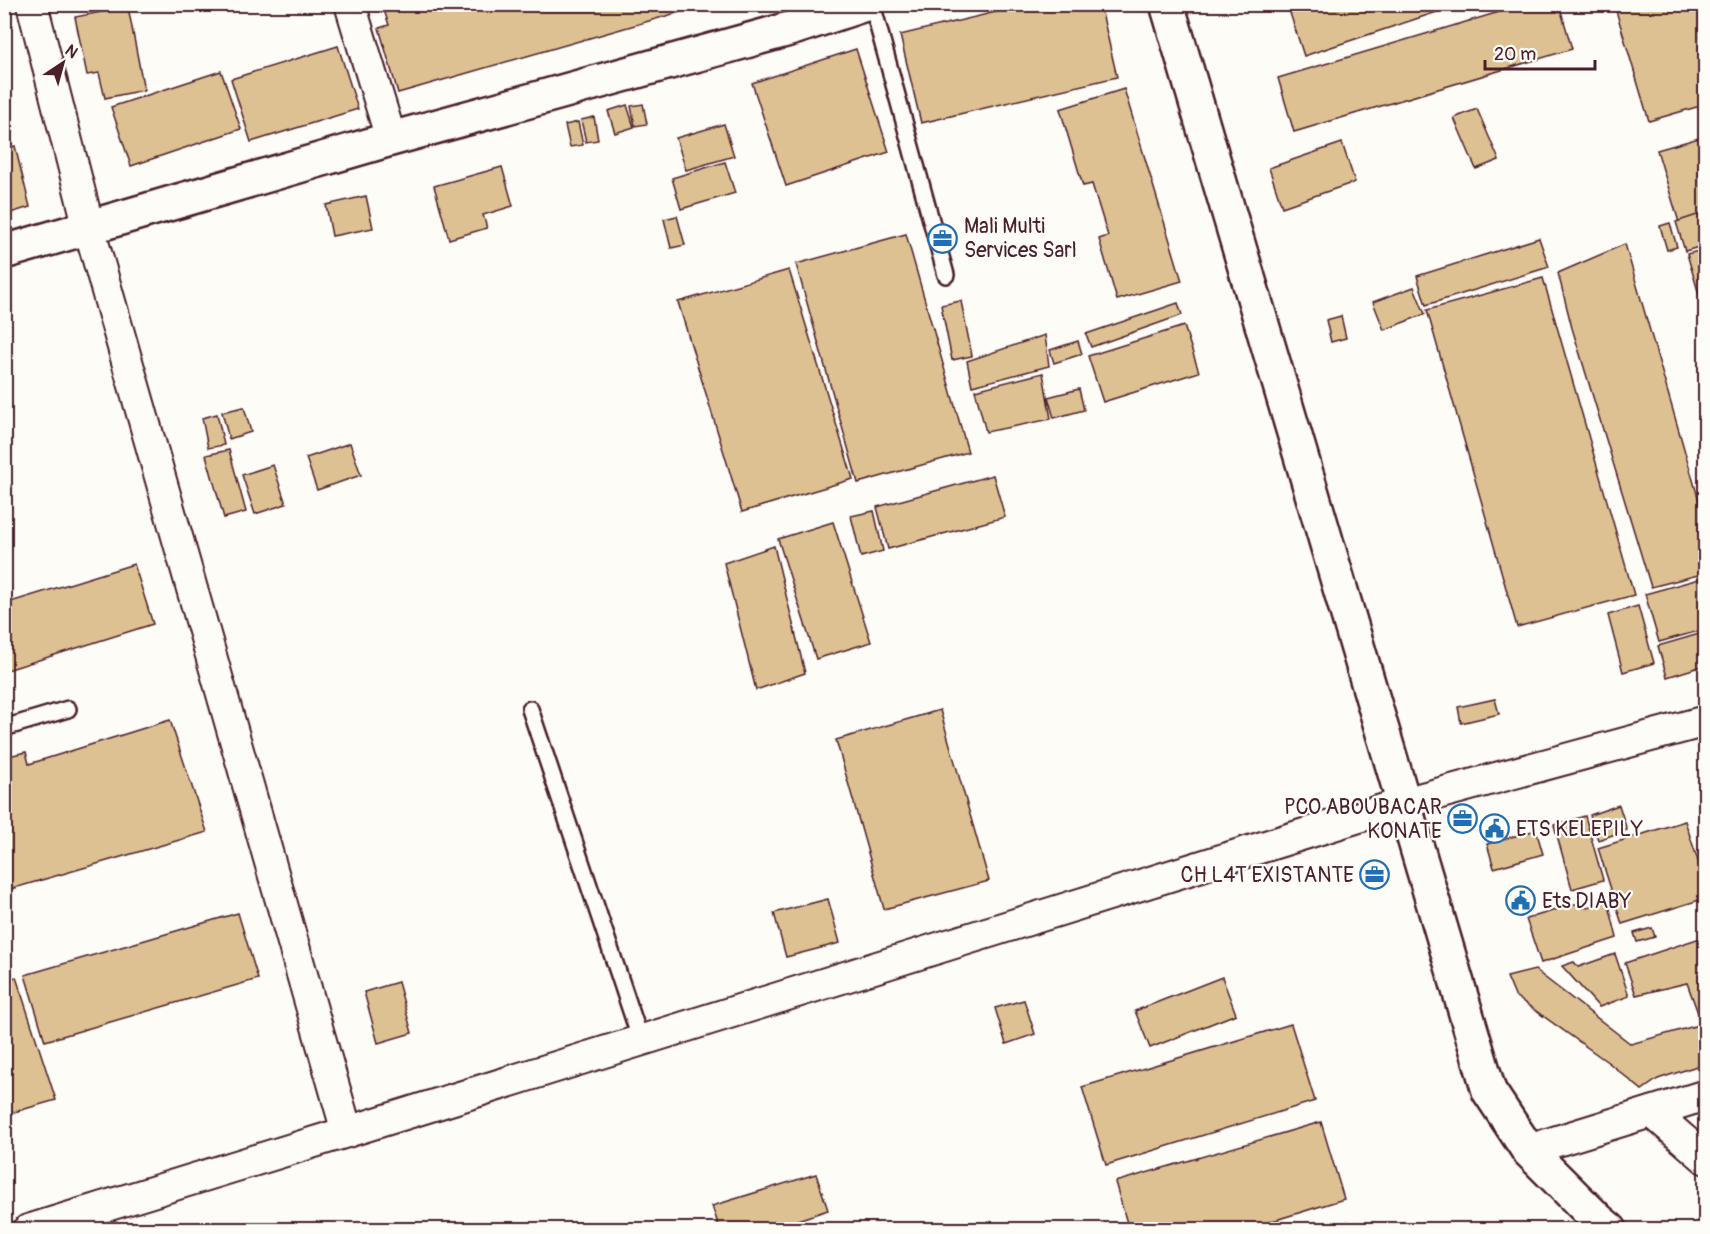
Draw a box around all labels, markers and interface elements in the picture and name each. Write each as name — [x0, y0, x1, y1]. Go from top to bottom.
north arrow — [33, 33, 93, 93]
scale bar — [1485, 33, 1594, 71]
text: N — [61, 40, 82, 63]
text: 20 m — [1494, 43, 1536, 66]
place label: Mali Multi Services Sarl — [964, 213, 1077, 264]
office icon: Mali Multi Services Sarl — [927, 222, 959, 254]
place label: PCO ABOUBACAR KONATE — [1284, 794, 1442, 845]
office icon: PCO ABOUBACAR KONATE — [1447, 803, 1479, 835]
public building icon: ETS KELEPILY — [1479, 813, 1511, 845]
place label: ETS KELEPILY — [1516, 816, 1643, 843]
office icon: CH L4T EXISTANTE — [1359, 859, 1391, 891]
place label: CH L4T EXISTANTE — [1181, 862, 1354, 889]
public building icon: Ets DIABY — [1505, 885, 1537, 917]
place label: Ets DIABY — [1542, 888, 1632, 915]

